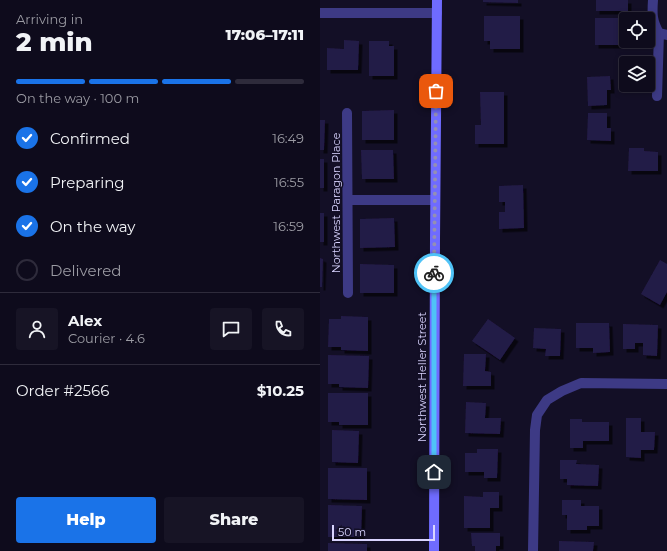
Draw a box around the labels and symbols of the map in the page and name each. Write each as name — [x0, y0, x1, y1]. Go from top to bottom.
pin — [419, 74, 453, 108]
street label: Northwest Paragon Place — [329, 132, 343, 273]
courier — [414, 253, 454, 293]
street label: Northwest Heller Street — [415, 312, 429, 442]
pin — [417, 455, 451, 489]
scale bar — [332, 523, 435, 542]

